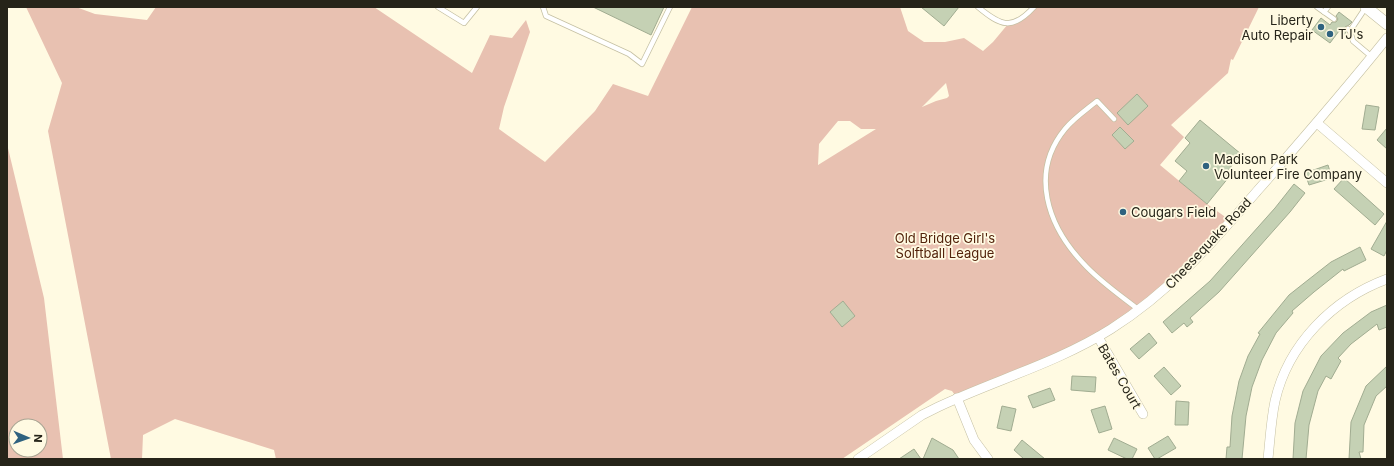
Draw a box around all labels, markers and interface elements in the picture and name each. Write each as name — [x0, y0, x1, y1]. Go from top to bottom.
place label: Liberty Auto Repair — [1242, 12, 1313, 43]
marker: Liberty Auto Repair — [1316, 22, 1326, 32]
place label: TJ's — [1338, 26, 1364, 42]
marker: TJ's — [1325, 29, 1335, 39]
place label: Madison Park Volunteer Fire Company — [1214, 151, 1362, 182]
marker: Madison Park Volunteer Fire Company — [1201, 161, 1211, 171]
street label: Cheesequake Road — [1162, 194, 1254, 292]
place label: Cougars Field — [1131, 204, 1216, 220]
marker: Cougars Field — [1118, 207, 1128, 217]
park label: Old Bridge Girl's Solftball League — [895, 230, 995, 261]
street label: Bates Court — [1095, 341, 1145, 411]
north arrow — [8, 418, 48, 458]
text: N — [31, 434, 45, 443]

